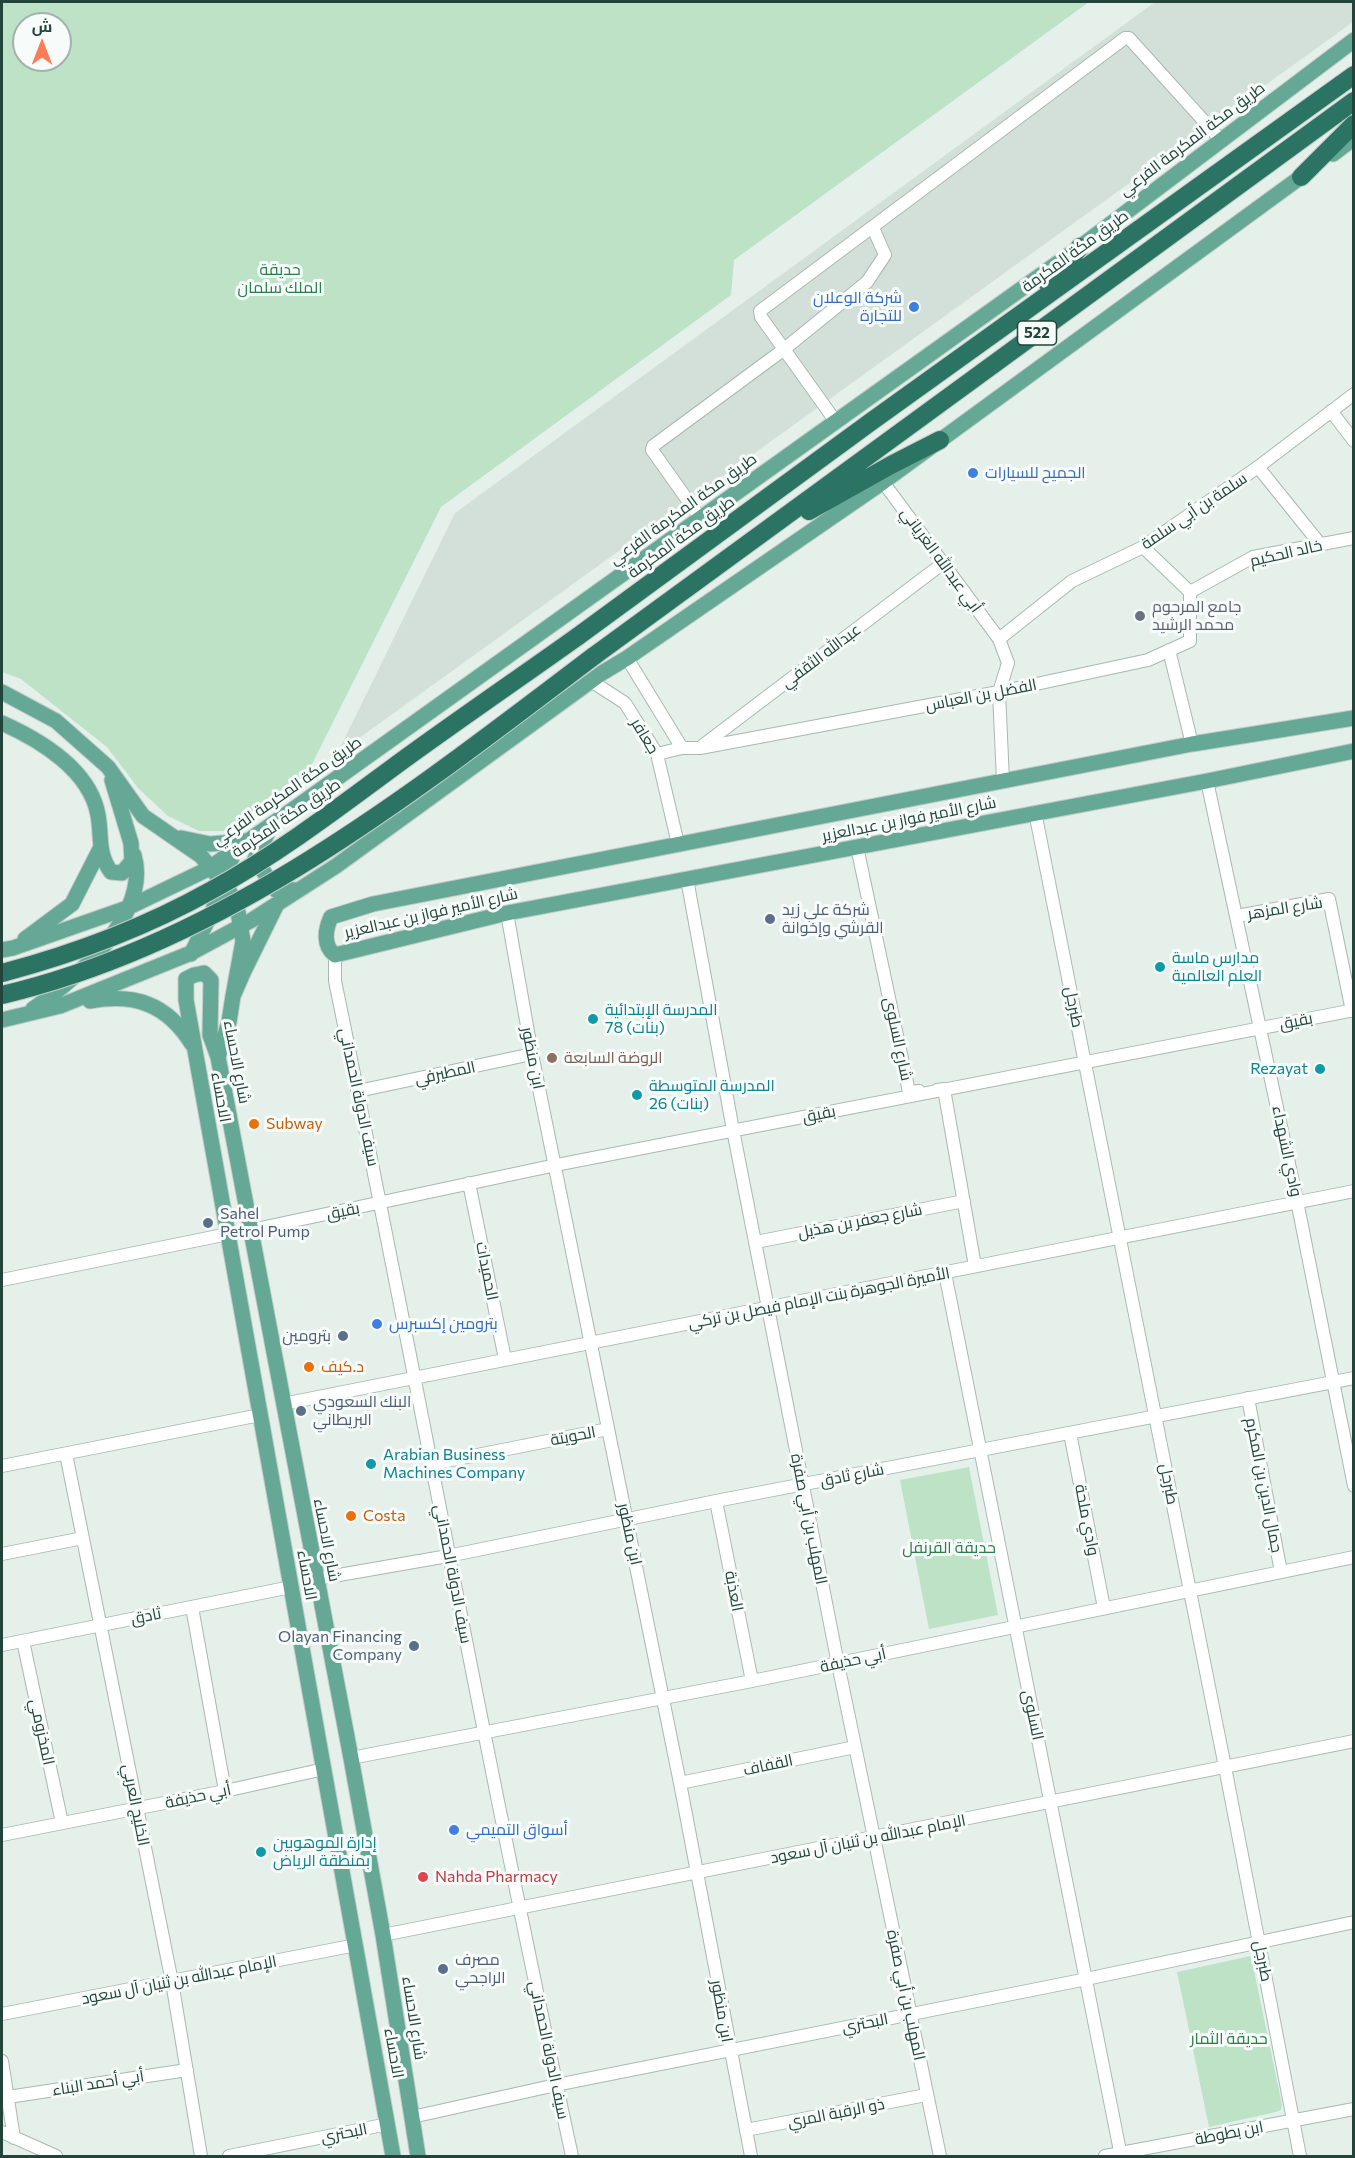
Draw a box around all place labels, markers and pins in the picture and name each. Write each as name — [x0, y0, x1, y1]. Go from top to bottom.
place label: شركة الوعلان للتجارة — [813, 288, 902, 326]
marker: شركة الوعلان للتجارة — [907, 300, 921, 314]
place label: الجميح للسيارات — [985, 463, 1086, 483]
marker: الجميح للسيارات — [966, 466, 980, 480]
place label: جامع المرحوم محمد الرشيد — [1152, 597, 1241, 635]
marker: جامع المرحوم محمد الرشيد — [1133, 609, 1147, 623]
place label: شركة علي زيد القرشي وإخوانة — [782, 900, 884, 938]
marker: شركة علي زيد القرشي وإخوانة — [763, 912, 777, 926]
place label: مدارس ماسة العلم العالمية — [1172, 948, 1262, 986]
marker: مدارس ماسة العلم العالمية — [1153, 960, 1167, 974]
place label: المدرسة الإبتدائية 78 (بنات) — [605, 1000, 717, 1038]
marker: المدرسة الإبتدائية 78 (بنات) — [586, 1012, 600, 1026]
place label: الروضة السابعة — [564, 1048, 663, 1068]
marker: الروضة السابعة — [545, 1051, 559, 1065]
place label: Rezayat — [1250, 1059, 1308, 1079]
marker: Rezayat — [1313, 1062, 1327, 1076]
place label: المدرسة المتوسطة 26 (بنات) — [649, 1076, 775, 1114]
marker: المدرسة المتوسطة 26 (بنات) — [630, 1088, 644, 1102]
place label: Subway — [266, 1114, 323, 1134]
marker: Subway — [247, 1117, 261, 1131]
place label: Sahel Petrol Pump — [220, 1204, 310, 1242]
marker: Sahel Petrol Pump — [201, 1216, 215, 1230]
place label: بترومين إكسبرس — [389, 1314, 498, 1334]
marker: بترومين إكسبرس — [370, 1317, 384, 1331]
place label: بترومين — [282, 1326, 331, 1346]
marker: بترومين — [336, 1329, 350, 1343]
place label: د.كيف — [321, 1357, 364, 1377]
marker: د.كيف — [302, 1360, 316, 1374]
place label: البنك السعودي البريطاني — [313, 1392, 411, 1430]
marker: البنك السعودي البريطاني — [294, 1404, 308, 1418]
place label: Arabian Business Machines Company — [383, 1445, 525, 1483]
marker: Arabian Business Machines Company — [364, 1457, 378, 1471]
place label: Costa — [363, 1506, 406, 1526]
marker: Costa — [344, 1509, 358, 1523]
place label: Olayan Financing Company — [278, 1627, 402, 1665]
marker: Olayan Financing Company — [407, 1639, 421, 1653]
place label: أسواق التميمي — [466, 1820, 568, 1840]
marker: أسواق التميمي — [447, 1823, 461, 1837]
place label: إدارة الموهوبين بمنطقة الرياض — [273, 1833, 377, 1871]
marker: إدارة الموهوبين بمنطقة الرياض — [254, 1845, 268, 1859]
place label: Nahda Pharmacy — [435, 1867, 558, 1887]
marker: Nahda Pharmacy — [416, 1870, 430, 1884]
place label: مصرف الراجحي — [455, 1950, 505, 1988]
marker: مصرف الراجحي — [436, 1962, 450, 1976]

